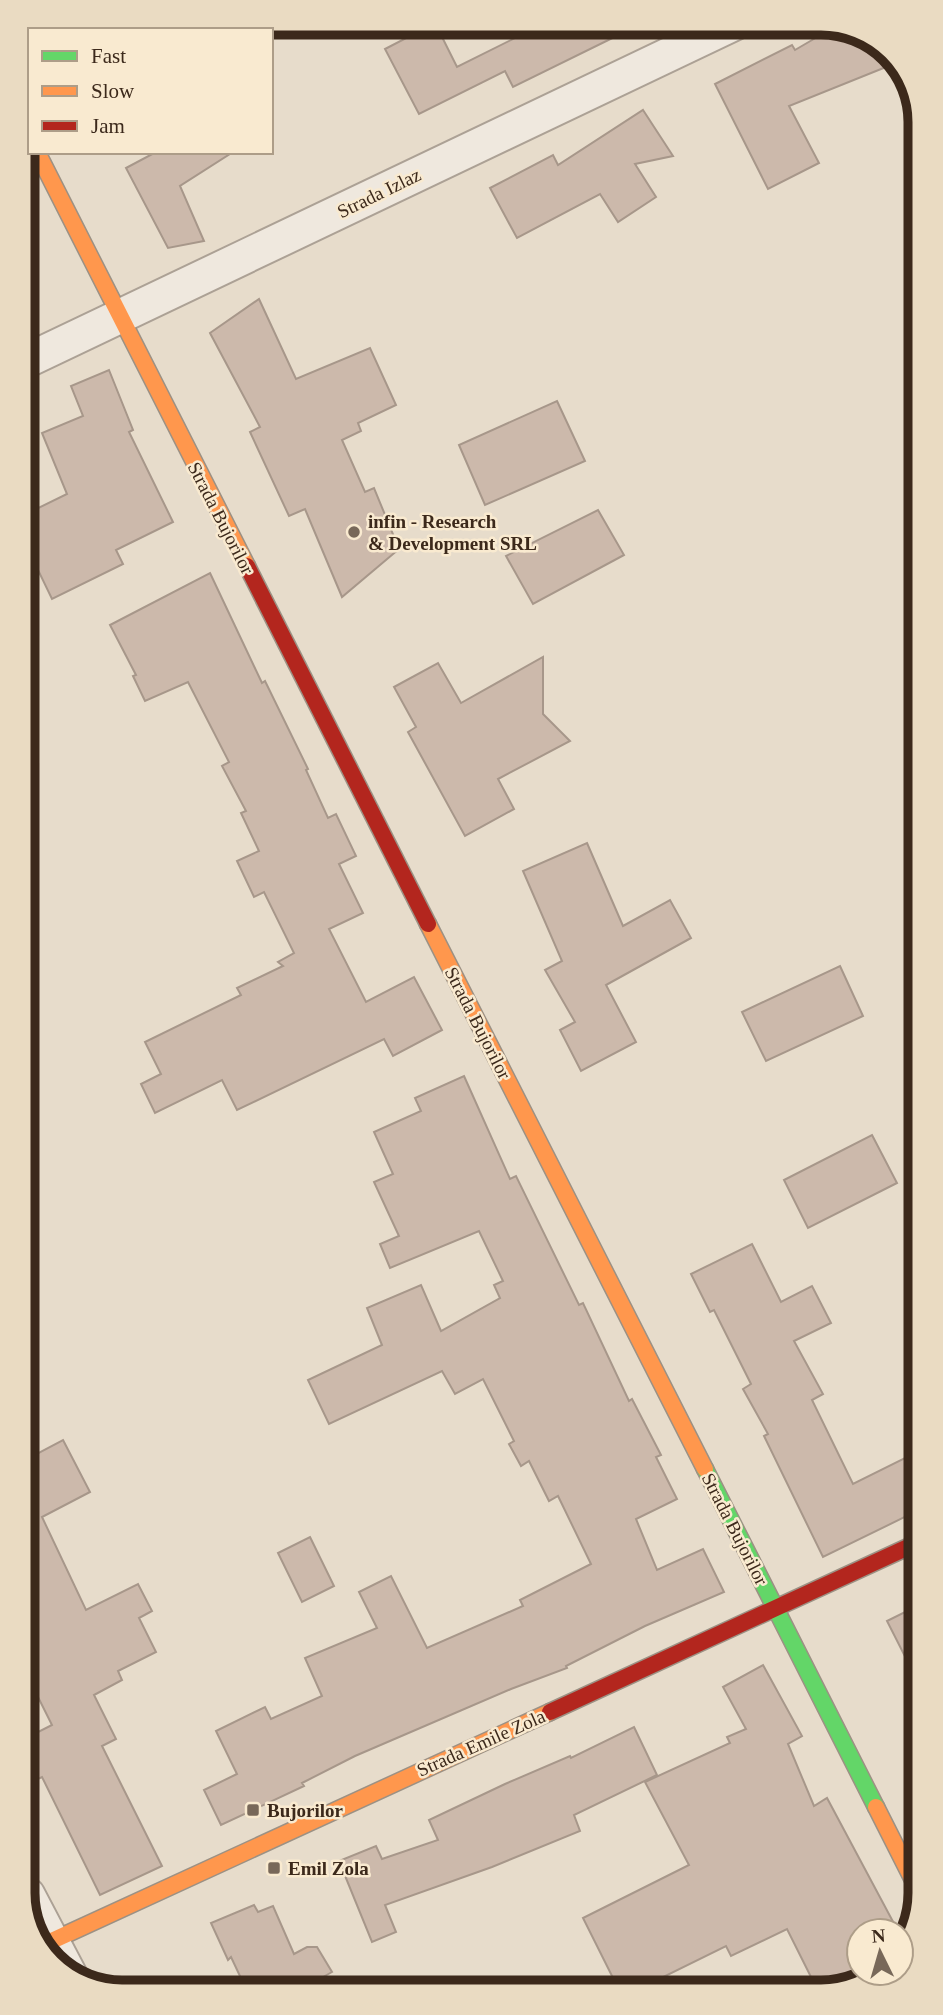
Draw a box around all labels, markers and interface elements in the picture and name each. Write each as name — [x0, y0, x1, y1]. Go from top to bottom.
legend — [28, 28, 273, 154]
text: Fast — [91, 44, 126, 68]
text: Slow — [91, 79, 135, 103]
text: Jam — [91, 114, 125, 138]
street label: Strada Izlaz — [334, 164, 424, 222]
street label: Strada Bujorilor — [184, 458, 259, 578]
place label: infin - Research & Development SRL — [368, 511, 537, 554]
marker: infin - Research & Development SRL — [346, 524, 362, 540]
street label: Strada Bujorilor — [441, 963, 516, 1083]
street label: Strada Bujorilor — [698, 1469, 773, 1589]
street label: Strada Emile Zola — [414, 1705, 549, 1781]
place label: Bujorilor — [267, 1800, 344, 1821]
marker: Bujorilor — [245, 1802, 261, 1818]
place label: Emil Zola — [288, 1858, 369, 1879]
marker: Emil Zola — [266, 1860, 282, 1876]
north arrow — [845, 1917, 915, 1987]
text: N — [871, 1924, 887, 1947]

